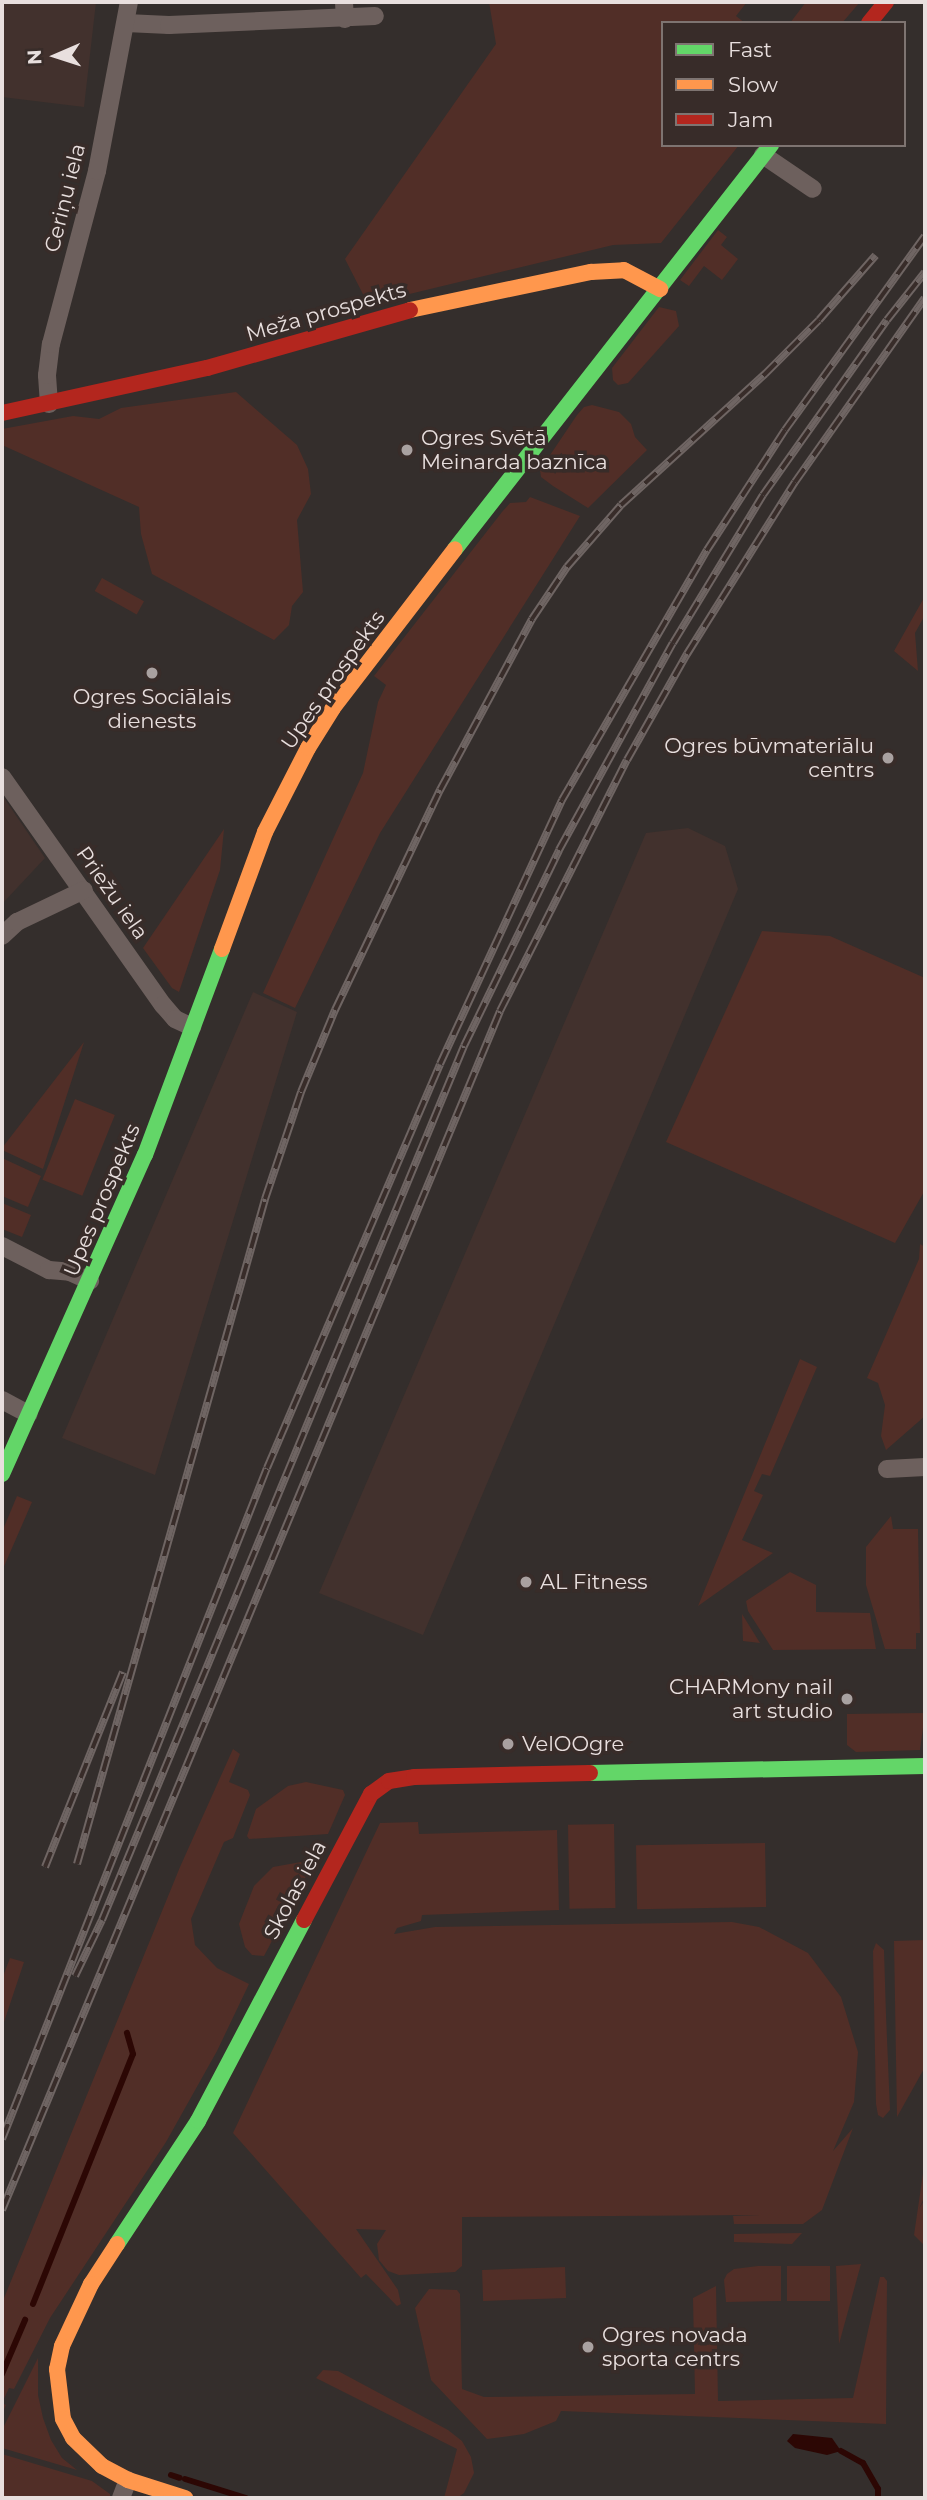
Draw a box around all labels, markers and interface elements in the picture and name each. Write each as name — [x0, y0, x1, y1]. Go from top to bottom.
north arrow — [21, 21, 91, 91]
legend — [661, 21, 906, 147]
text: Fast — [728, 37, 772, 62]
text: N — [23, 49, 46, 65]
text: Slow — [728, 72, 778, 97]
text: Jam — [728, 107, 773, 132]
street label: Ceriņu iela — [39, 141, 91, 255]
street label: Meža prospekts — [243, 277, 409, 347]
place label: Ogres Svētā Meinarda baznīca — [421, 425, 608, 475]
marker: Ogres Svētā Meinarda baznīca — [399, 442, 415, 458]
street label: Upes prospekts — [276, 606, 390, 754]
marker: Ogres Sociālais dienests — [144, 665, 160, 681]
place label: Ogres Sociālais dienests — [73, 684, 231, 734]
place label: Ogres būvmateriālu centrs — [664, 733, 874, 783]
marker: Ogres būvmateriālu centrs — [880, 750, 896, 766]
street label: Priežu iela — [71, 842, 153, 944]
street label: Upes prospekts — [58, 1120, 146, 1280]
place label: AL Fitness — [540, 1569, 648, 1595]
marker: AL Fitness — [518, 1574, 534, 1590]
place label: CHARMony nail art studio — [669, 1674, 833, 1724]
marker: CHARMony nail art studio — [839, 1691, 855, 1707]
place label: VelOOgre — [522, 1731, 624, 1757]
marker: VelOOgre — [500, 1736, 516, 1752]
street label: Skolas iela — [258, 1836, 332, 1944]
place label: Ogres novada sporta centrs — [602, 2322, 748, 2372]
marker: Ogres novada sporta centrs — [580, 2339, 596, 2355]

